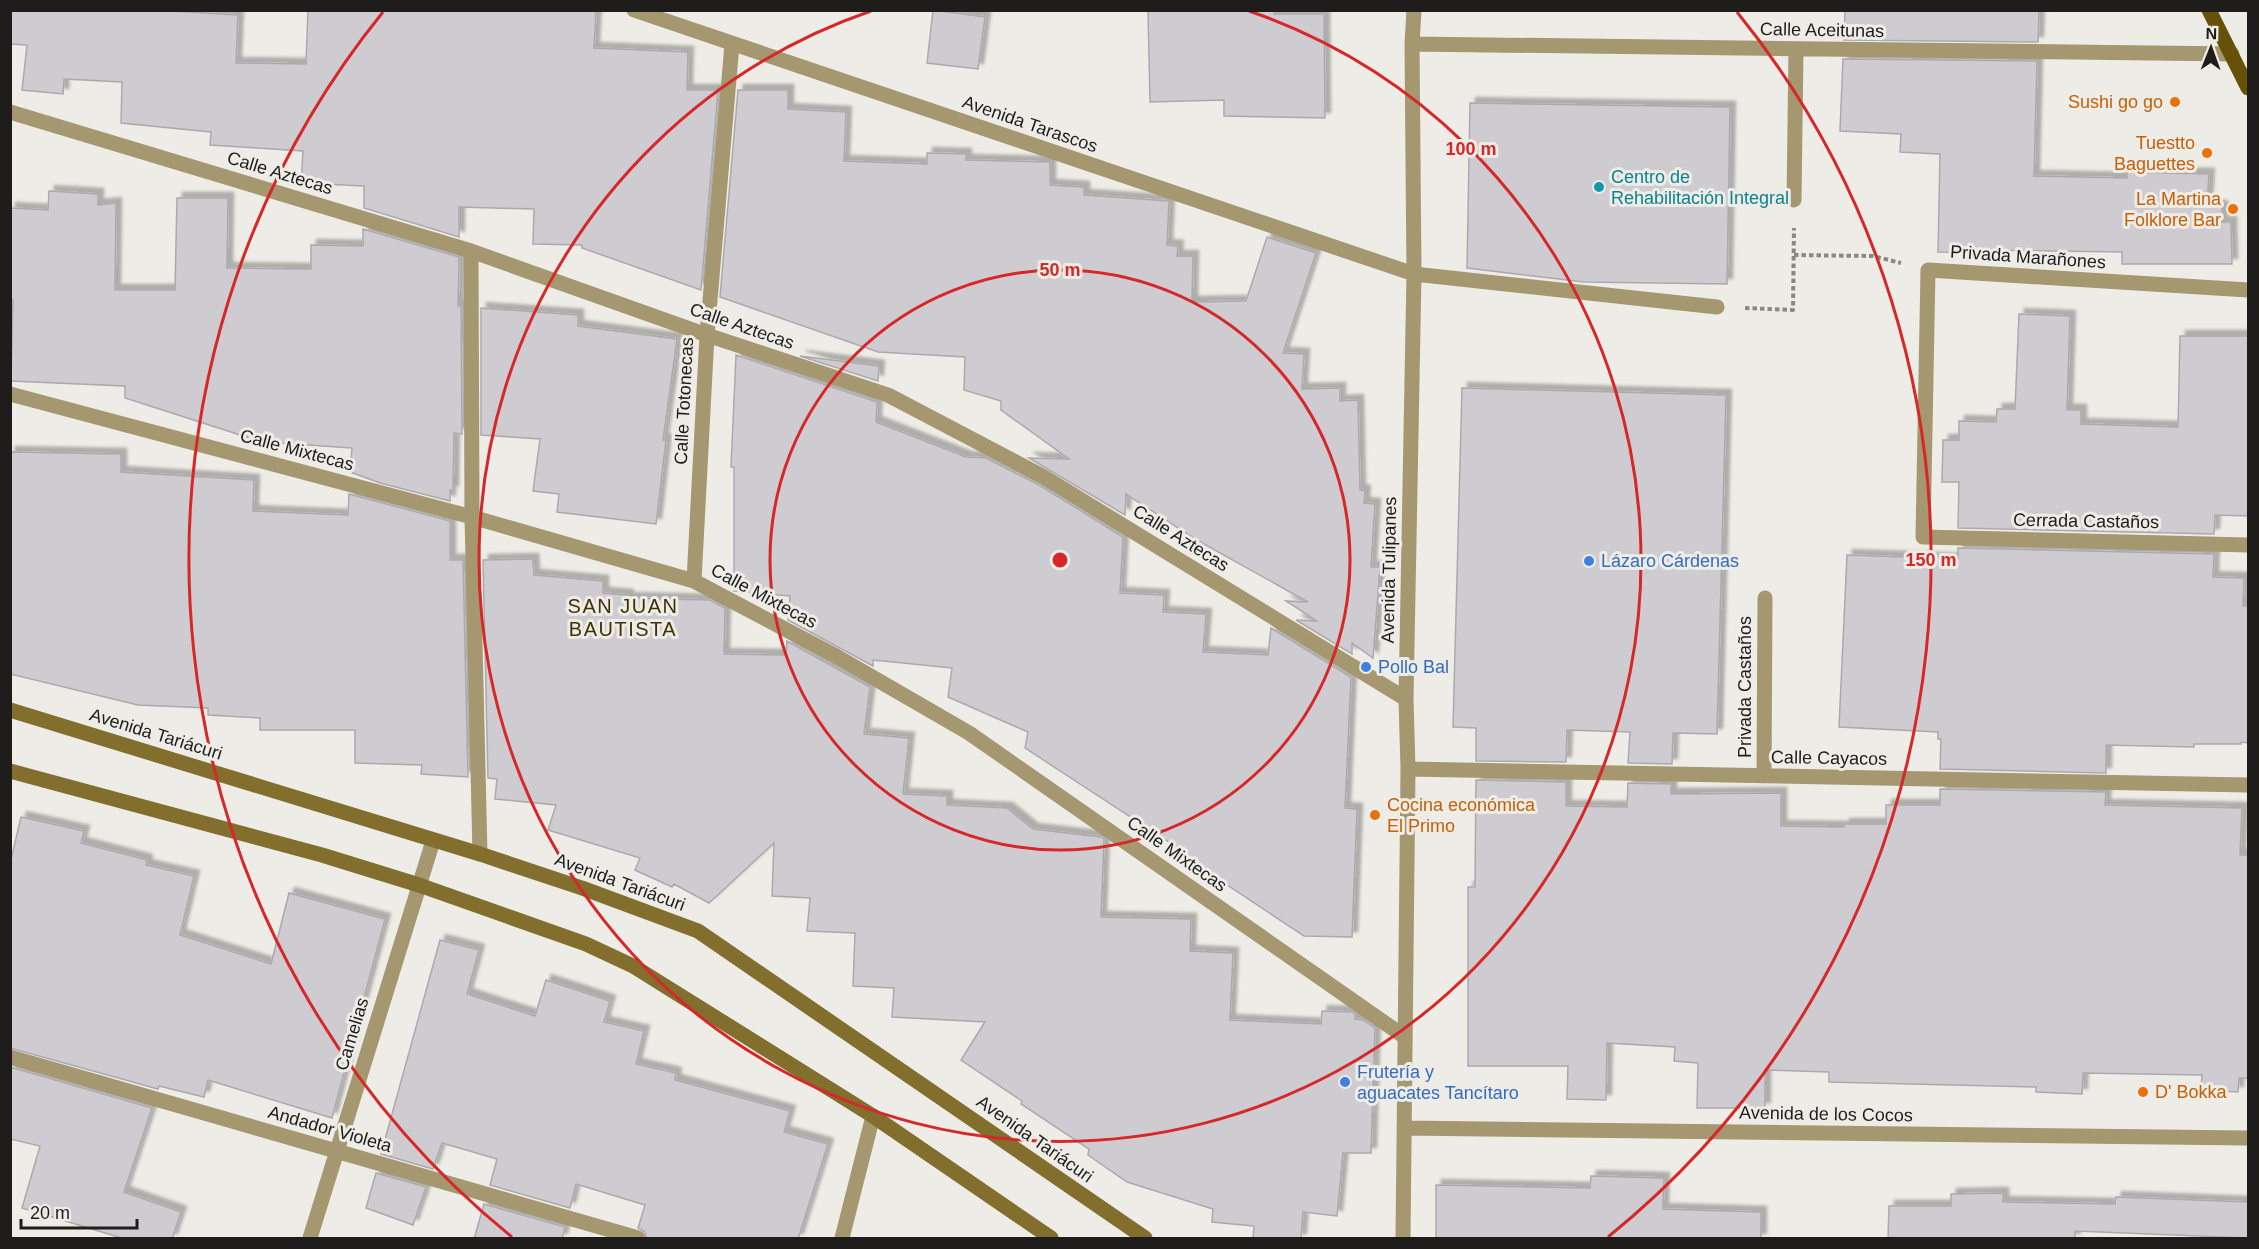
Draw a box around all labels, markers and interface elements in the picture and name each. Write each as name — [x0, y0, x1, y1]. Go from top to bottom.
north arrow — [2181, 18, 2241, 78]
street label: Calle Aceitunas — [1760, 19, 1884, 41]
text: N — [2205, 25, 2217, 42]
street label: Avenida Tarascos — [960, 92, 1100, 156]
place label: Sushi go go — [2068, 92, 2163, 112]
marker: Sushi go go — [2168, 95, 2182, 109]
place label: Tuestto Baguettes — [2114, 133, 2195, 174]
text: 100 m — [1445, 139, 1497, 159]
marker: Tuestto Baguettes — [2200, 146, 2214, 160]
street label: Calle Aztecas — [225, 147, 335, 199]
place label: Centro de Rehabilitación Integral — [1611, 167, 1789, 208]
marker: Centro de Rehabilitación Integral — [1592, 180, 1606, 194]
place label: La Martina Folklore Bar — [2124, 189, 2222, 230]
marker: La Martina Folklore Bar — [2226, 202, 2240, 216]
street label: Privada Marañones — [1949, 242, 2107, 272]
text: 50 m — [1039, 260, 1081, 280]
street label: Calle Aztecas — [687, 299, 797, 353]
street label: Calle Totonecas — [671, 337, 697, 465]
street label: Calle Mixtecas — [238, 425, 356, 475]
street label: Avenida Tulipanes — [1378, 496, 1400, 644]
street label: Calle Aztecas — [1129, 501, 1233, 575]
street label: Cerrada Castaños — [2013, 510, 2159, 532]
centre of rings — [1050, 550, 1070, 570]
text: 150 m — [1905, 550, 1957, 570]
place label: Lázaro Cárdenas — [1601, 551, 1739, 571]
marker: Lázaro Cárdenas — [1582, 554, 1596, 568]
street label: Calle Mixtecas — [708, 560, 820, 632]
district label: SAN JUAN BAUTISTA — [568, 595, 678, 640]
street label: Privada Castaños — [1735, 616, 1755, 758]
place label: Pollo Bal — [1378, 657, 1449, 677]
marker: Pollo Bal — [1359, 660, 1373, 674]
street label: Avenida Tariácuri — [87, 704, 225, 764]
street label: Calle Cayacos — [1771, 747, 1887, 769]
place label: Cocina económica El Primo — [1387, 795, 1536, 836]
marker: Cocina económica El Primo — [1368, 808, 1382, 822]
street label: Calle Mixtecas — [1123, 812, 1231, 896]
street label: Avenida Tariácuri — [552, 849, 688, 915]
street label: Camelias — [331, 995, 373, 1073]
place label: Frutería y aguacates Tancítaro — [1357, 1062, 1519, 1103]
marker: Frutería y aguacates Tancítaro — [1338, 1075, 1352, 1089]
place label: D' Bokka — [2155, 1082, 2227, 1102]
marker: D' Bokka — [2136, 1085, 2150, 1099]
street label: Avenida Tariácuri — [973, 1091, 1097, 1187]
street label: Andador Violeta — [266, 1102, 395, 1156]
street label: Avenida de los Cocos — [1739, 1102, 1913, 1126]
scale bar — [21, 1192, 136, 1230]
text: 20 m — [30, 1203, 70, 1223]

